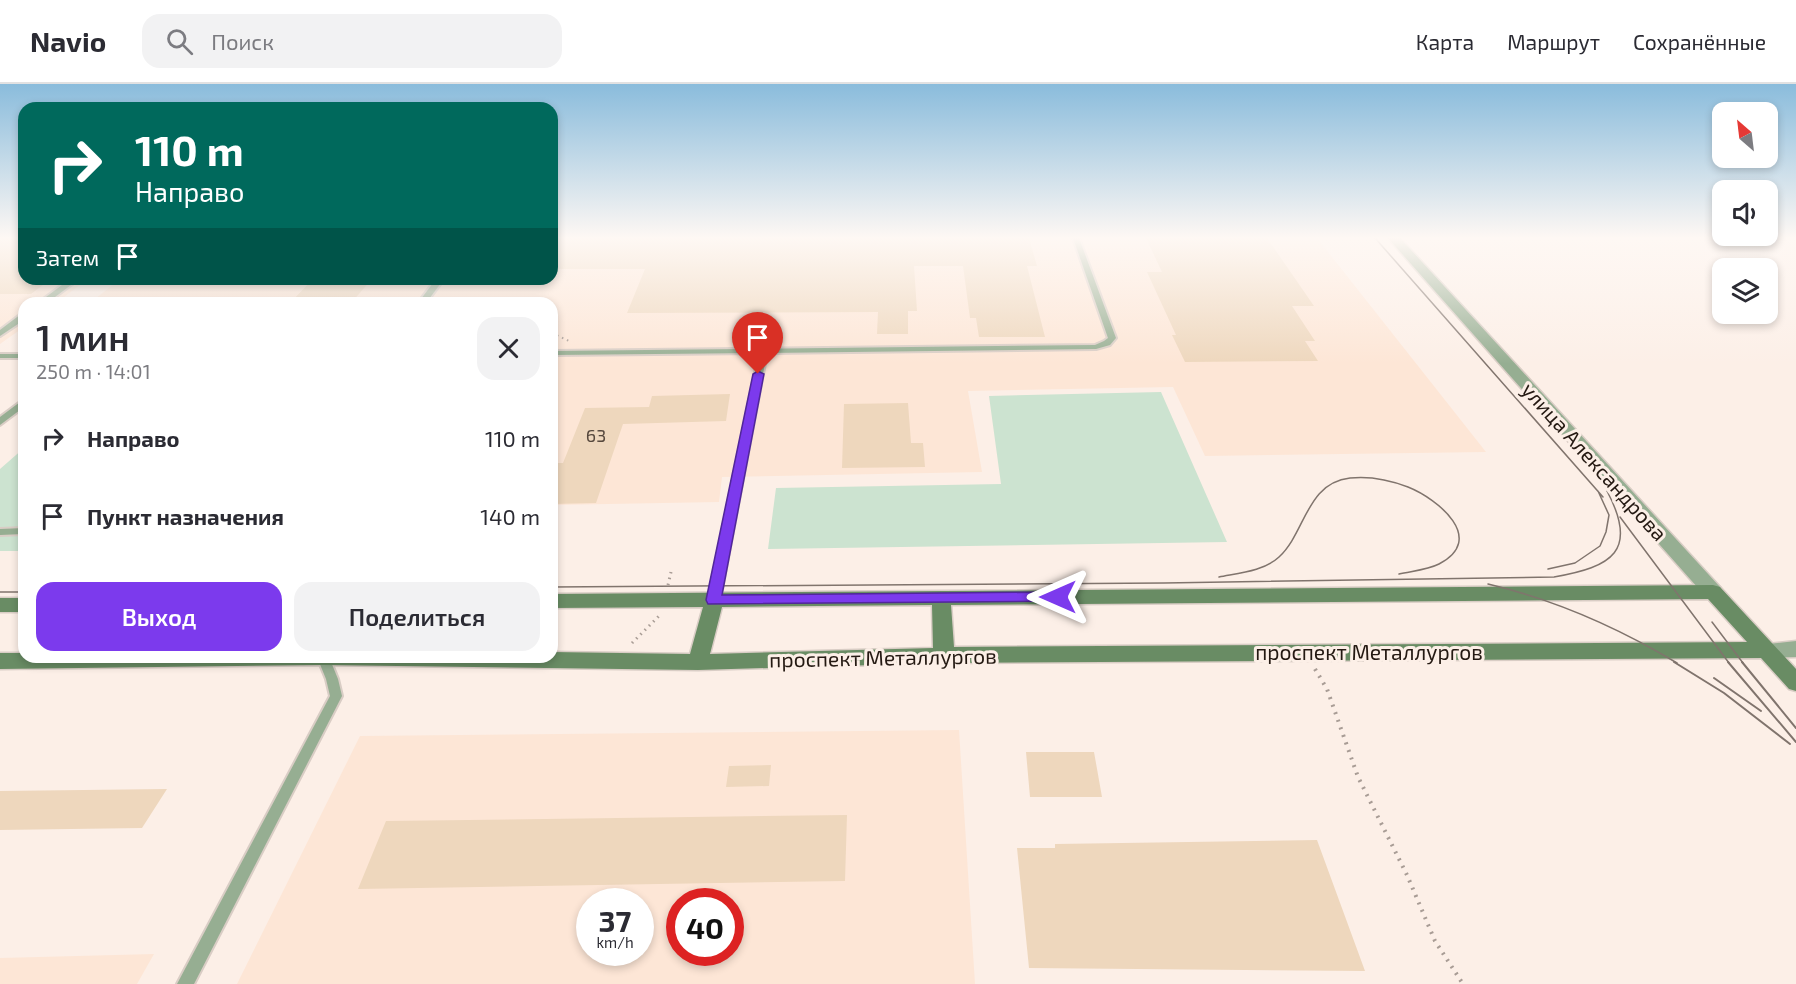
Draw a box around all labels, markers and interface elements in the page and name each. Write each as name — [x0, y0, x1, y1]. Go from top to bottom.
search box — [142, 14, 562, 68]
text: Navio — [30, 24, 106, 58]
icon: search — [163, 25, 196, 58]
text: Поиск — [211, 28, 274, 54]
text: Карта — [1416, 29, 1474, 54]
text: Маршрут — [1507, 29, 1600, 54]
text: Сохранённые — [1633, 29, 1766, 54]
north arrow — [1712, 102, 1778, 168]
map controls — [1712, 102, 1778, 324]
text: 110 m — [135, 124, 244, 174]
icon: right — [36, 126, 114, 204]
text: Направо — [135, 175, 244, 207]
button: sound — [1712, 180, 1778, 246]
icon: arrive — [111, 240, 144, 273]
text: Затем — [36, 244, 99, 270]
button: layers — [1712, 258, 1778, 324]
pin — [732, 312, 783, 374]
text: 1 мин — [36, 315, 130, 358]
button: close — [477, 317, 540, 380]
icon: arrive — [741, 321, 774, 354]
text: 250 m · 14:01 — [36, 359, 151, 383]
street label: улица Александрова — [1516, 377, 1673, 546]
icon: right — [36, 422, 69, 455]
house number: 63 — [586, 424, 606, 446]
text: Направо — [87, 425, 180, 451]
text: 110 m — [485, 425, 540, 451]
icon: arrive — [36, 500, 69, 533]
text: Пункт назначения — [87, 503, 284, 529]
text: 140 m — [480, 503, 540, 529]
position arrow — [1026, 565, 1090, 629]
button: Выход — [36, 582, 282, 651]
button: Поделиться — [294, 582, 540, 651]
street label: проспект Металлургов — [1255, 639, 1483, 665]
street label: проспект Металлургов — [769, 643, 997, 672]
speed limit sign: 40 — [666, 888, 744, 966]
text: 37 — [599, 902, 631, 938]
text: km/h — [596, 933, 634, 951]

